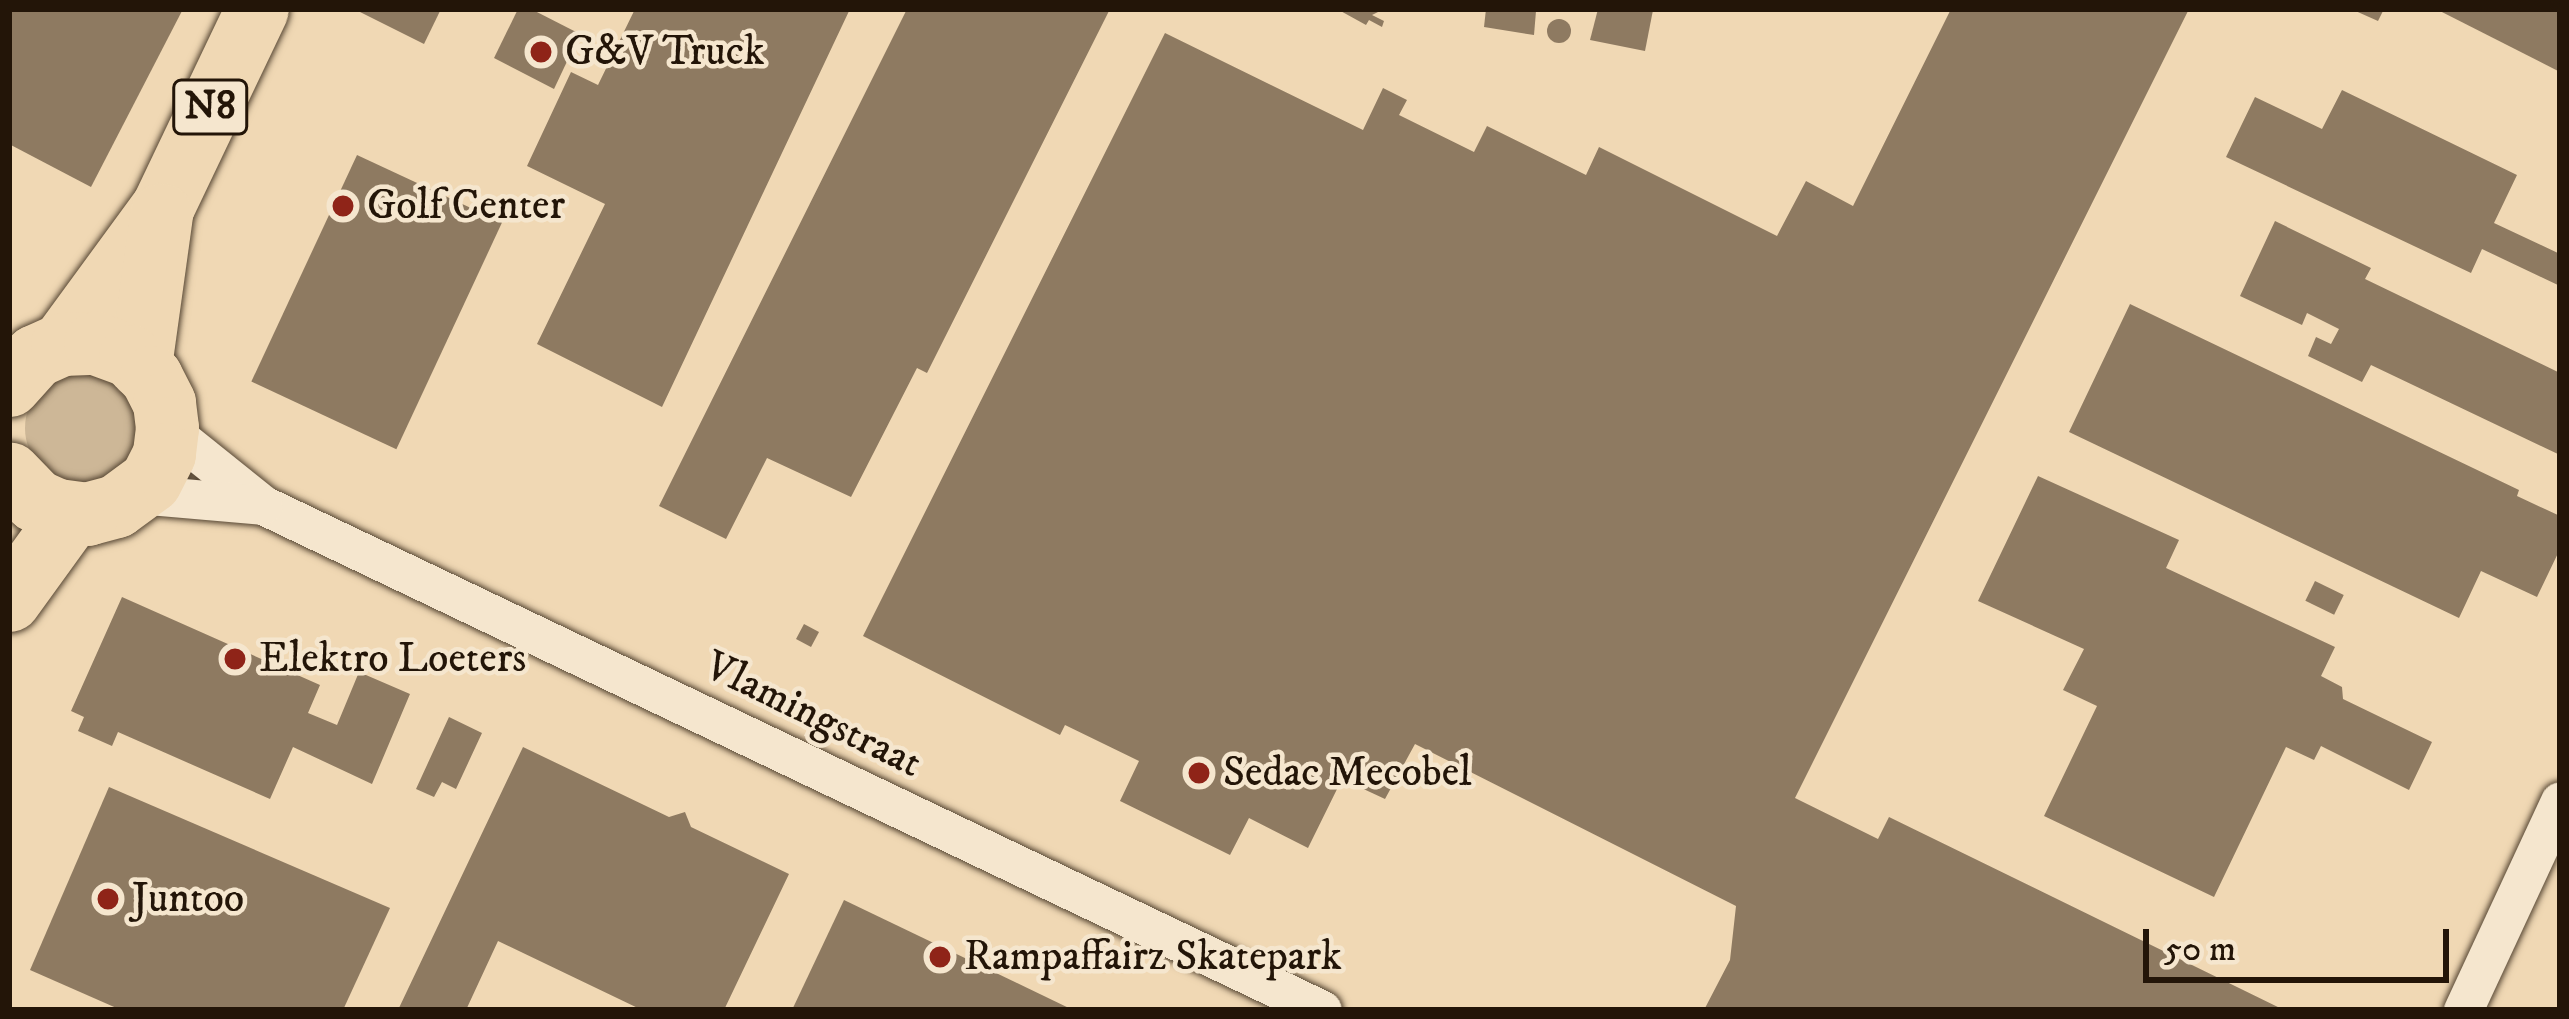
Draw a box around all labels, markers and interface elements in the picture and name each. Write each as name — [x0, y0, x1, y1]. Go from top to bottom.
place label: G&V Truck — [565, 27, 765, 77]
marker: G&V Truck — [528, 39, 554, 65]
road number: N8 — [171, 74, 249, 140]
place label: Golf Center — [367, 181, 565, 231]
marker: Golf Center — [330, 193, 356, 219]
place label: Elektro Loeters — [259, 634, 526, 684]
street label: Vlamingstraat — [696, 641, 930, 789]
marker: Elektro Loeters — [222, 646, 248, 672]
place label: Sedac Mecobel — [1223, 748, 1472, 798]
marker: Sedac Mecobel — [1186, 760, 1212, 786]
place label: Juntoo — [132, 874, 244, 924]
marker: Juntoo — [95, 886, 121, 912]
scale bar — [2149, 905, 2455, 979]
text: 50 m — [2164, 927, 2236, 972]
place label: Rampaffairz Skatepark — [964, 932, 1342, 982]
marker: Rampaffairz Skatepark — [927, 944, 953, 970]

